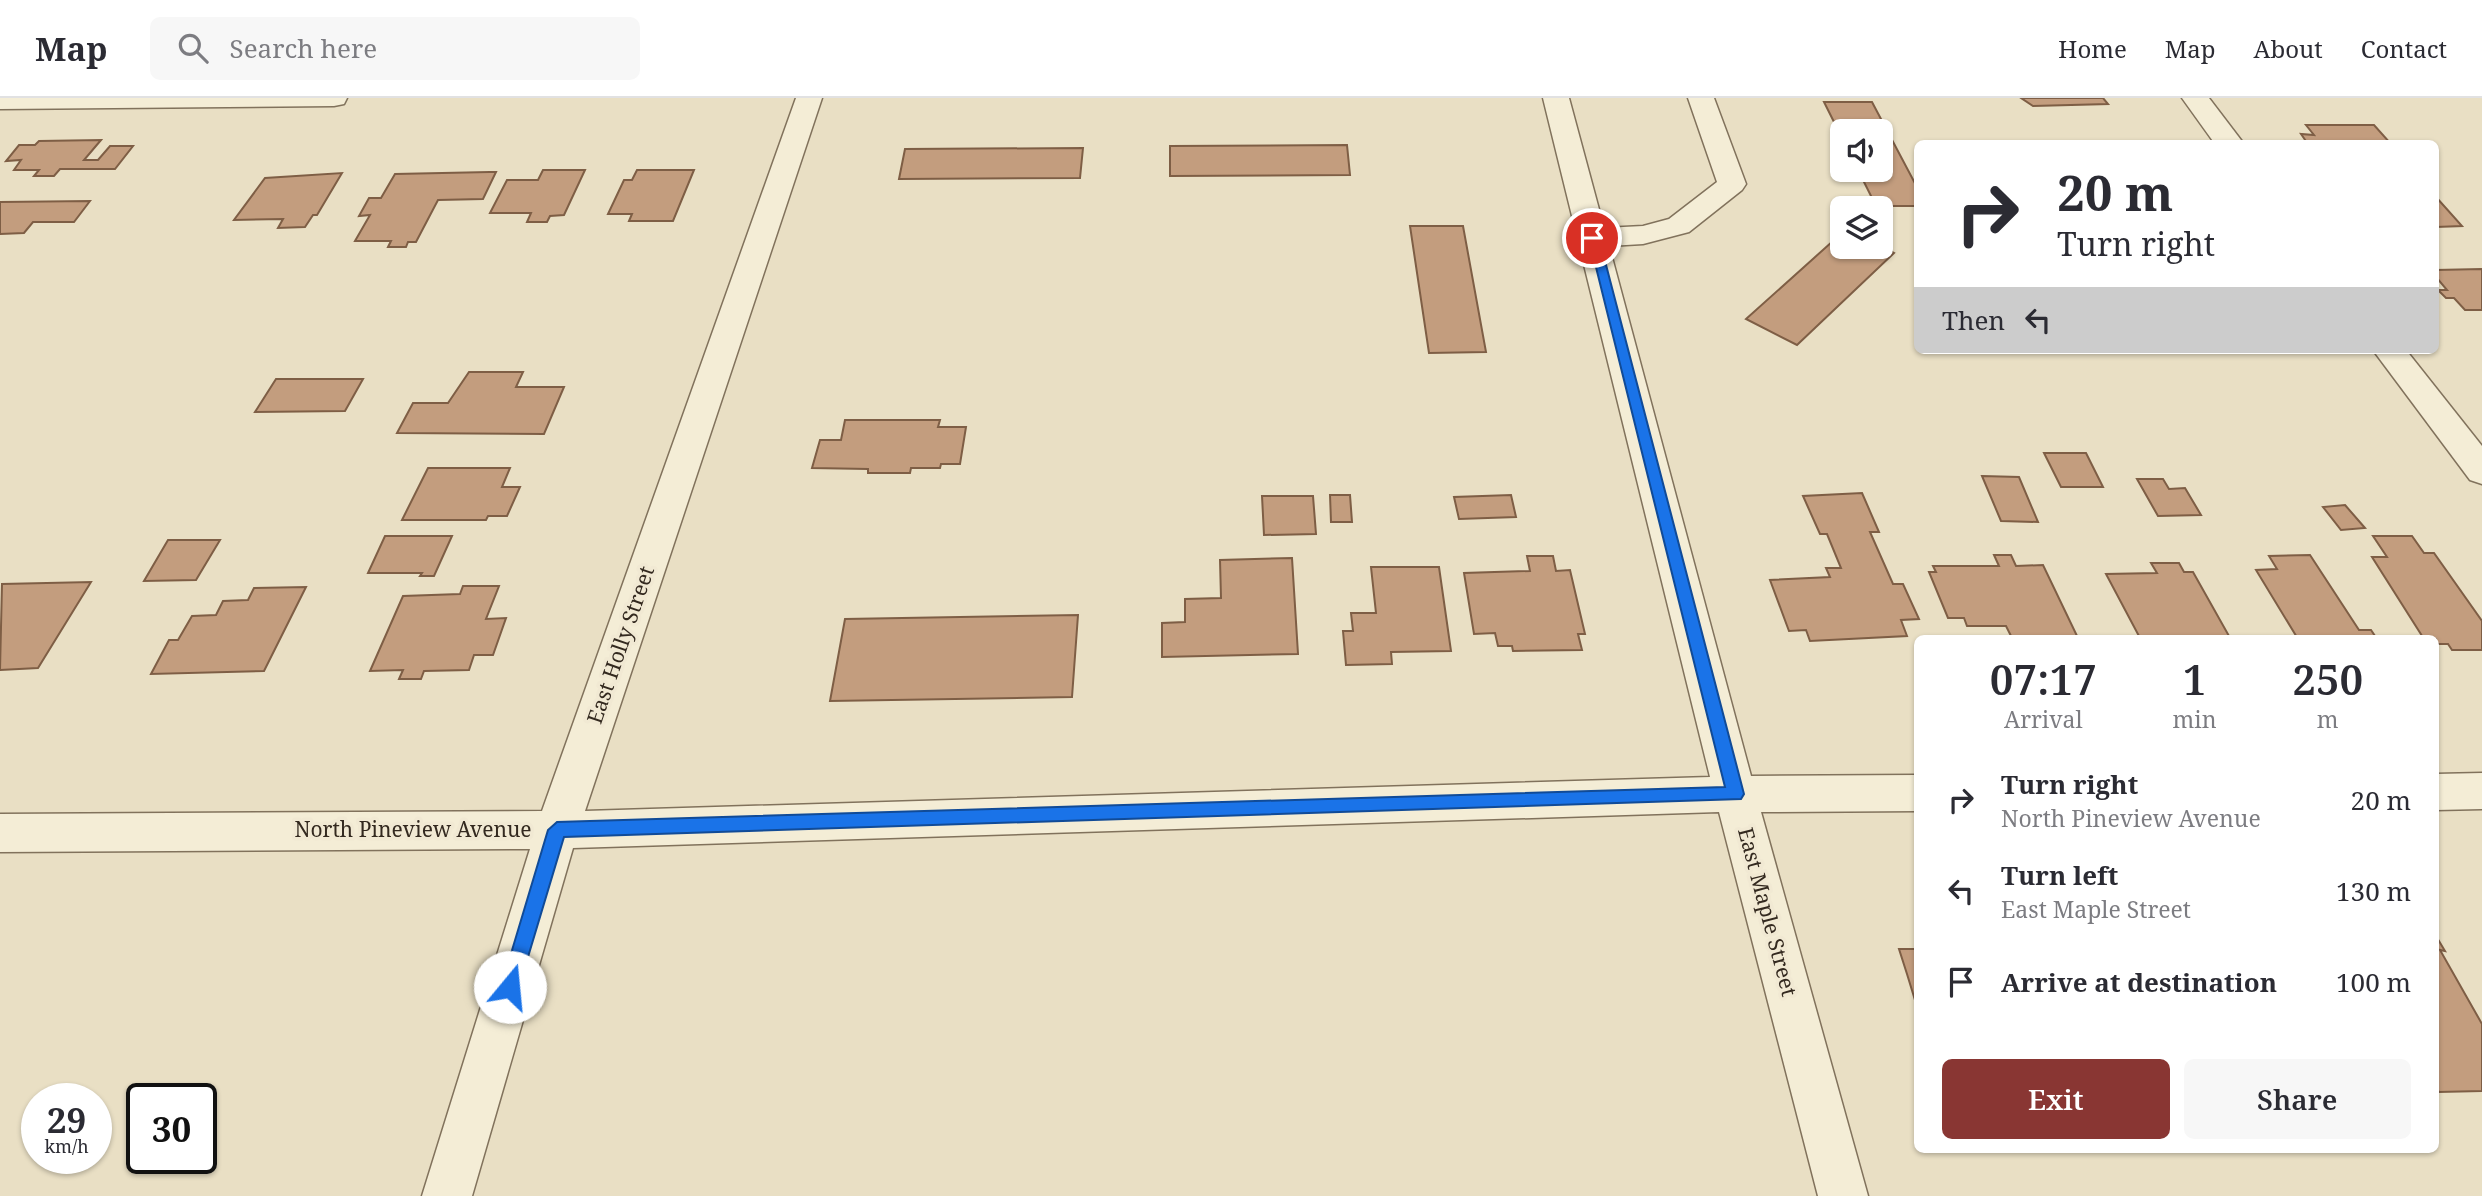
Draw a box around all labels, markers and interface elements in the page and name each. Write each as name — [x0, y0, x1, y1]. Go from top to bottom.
search box — [150, 17, 640, 80]
text: Map — [35, 26, 108, 71]
icon: search — [174, 29, 212, 67]
text: Search here — [230, 30, 377, 66]
text: Home — [2058, 32, 2127, 65]
text: Map — [2165, 32, 2216, 65]
text: About — [2254, 32, 2323, 65]
text: Contact — [2361, 32, 2447, 65]
map controls — [1830, 119, 1893, 259]
button: sound — [1830, 119, 1893, 182]
text: 20 m — [2057, 159, 2173, 225]
icon: right — [1942, 168, 2033, 259]
button: layers — [1830, 196, 1893, 259]
pin — [1562, 208, 1622, 268]
icon: arrive — [1573, 219, 1611, 257]
text: Turn right — [2057, 222, 2215, 265]
icon: left — [2019, 301, 2057, 339]
text: Then — [1942, 302, 2005, 338]
street label: East Holly Street — [580, 562, 660, 727]
text: 07:17 — [1990, 650, 2097, 707]
text: 1 — [2183, 650, 2206, 707]
text: 250 — [2292, 650, 2363, 707]
text: Arrival — [2004, 703, 2083, 735]
text: min — [2173, 703, 2217, 735]
text: m — [2317, 703, 2339, 735]
text: Turn right — [2001, 766, 2138, 802]
icon: right — [1942, 781, 1980, 819]
text: 20 m — [2351, 782, 2411, 818]
text: North Pineview Avenue — [2001, 802, 2261, 834]
street label: North Pineview Avenue — [294, 815, 532, 843]
street label: East Maple Street — [1732, 824, 1804, 999]
text: Turn left — [2001, 857, 2118, 893]
icon: left — [1942, 872, 1980, 910]
text: 130 m — [2336, 873, 2411, 909]
text: East Maple Street — [2001, 893, 2191, 925]
position arrow — [473, 950, 547, 1024]
icon: arrive — [1942, 963, 1980, 1001]
text: Arrive at destination — [2001, 964, 2277, 1000]
text: 100 m — [2336, 964, 2411, 1000]
button: Exit — [1942, 1059, 2170, 1139]
button: Share — [2184, 1059, 2411, 1139]
speed limit sign: 30 — [126, 1083, 217, 1174]
text: 29 — [47, 1096, 86, 1143]
text: km/h — [44, 1134, 89, 1158]

